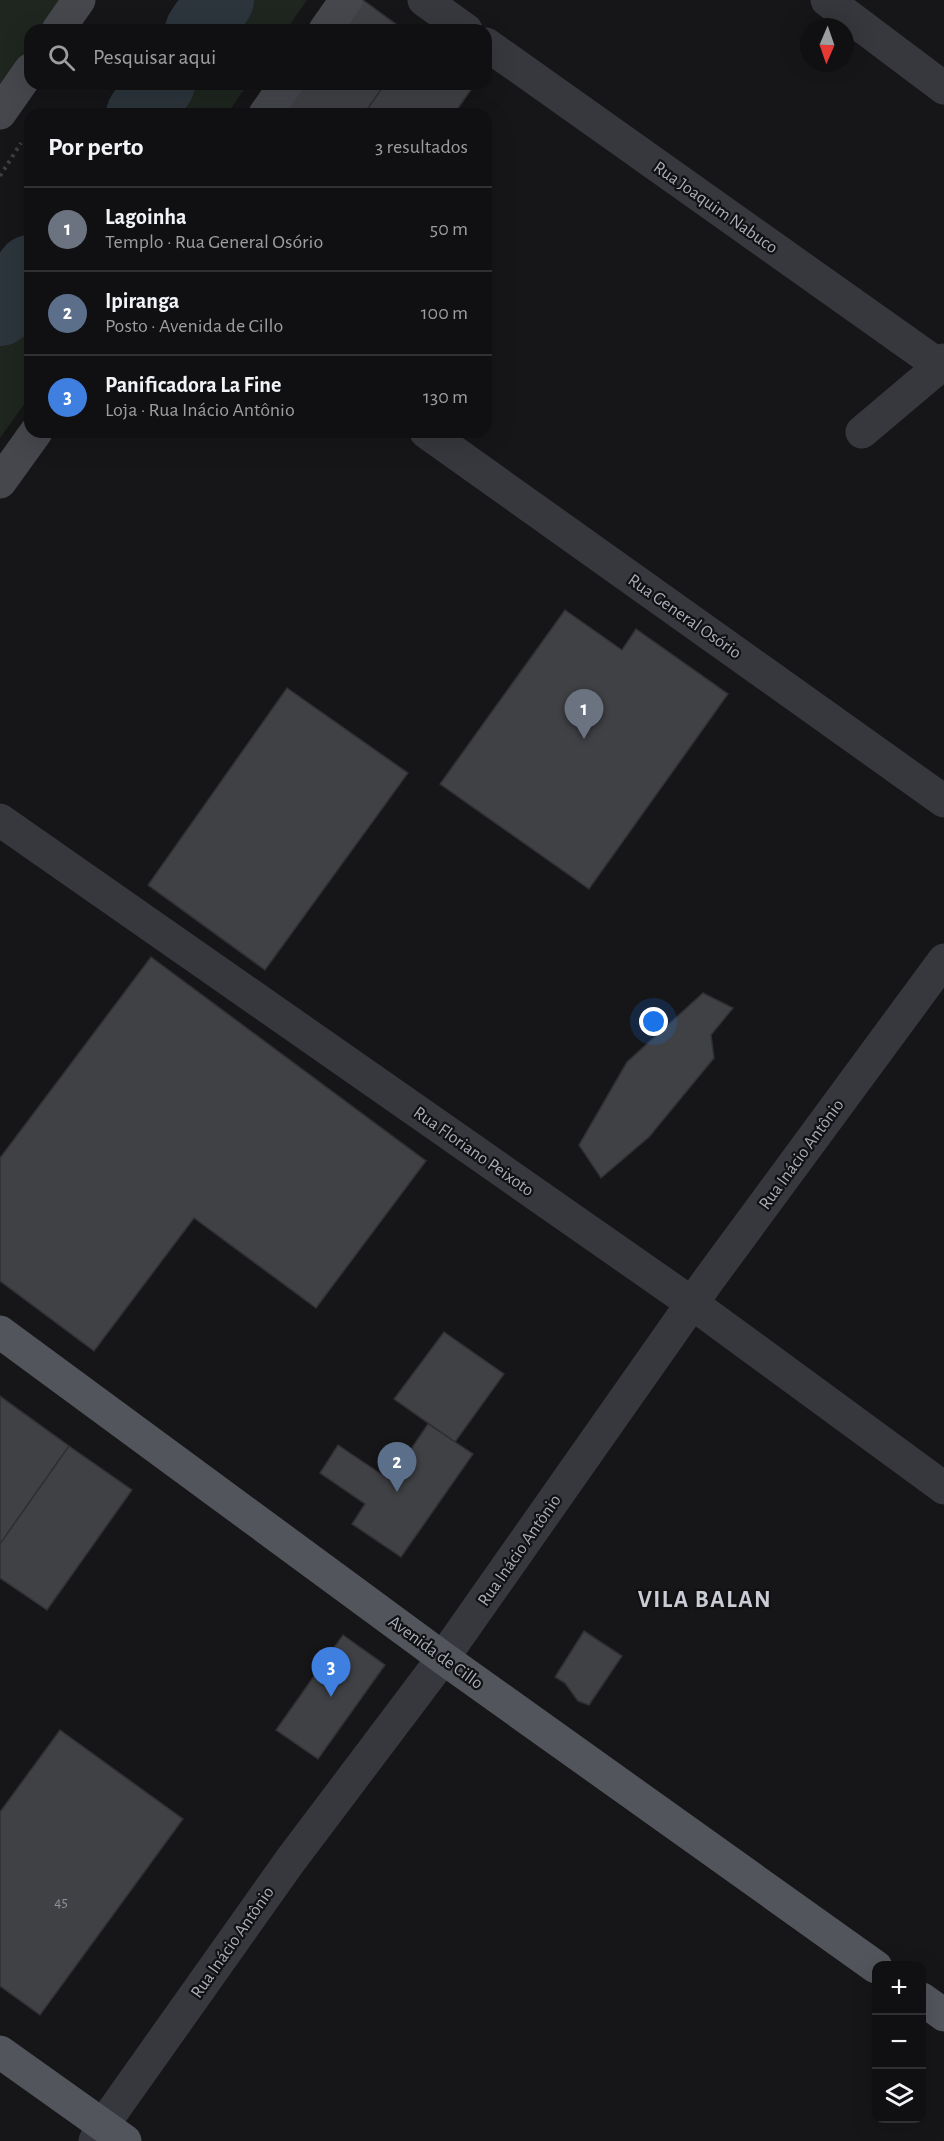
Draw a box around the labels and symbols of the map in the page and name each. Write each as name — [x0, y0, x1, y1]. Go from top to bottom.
north arrow — [800, 18, 854, 72]
street label: Rua Joaquim Nabuco — [650, 158, 781, 257]
street label: Rua General Osório — [625, 571, 744, 663]
pin: 1 — [564, 690, 604, 739]
your location — [639, 1007, 668, 1036]
street label: Rua Inácio Antônio — [756, 1096, 848, 1213]
street label: Rua Floriano Peixoto — [410, 1104, 537, 1200]
pin: 2 — [378, 1442, 416, 1492]
street label: Rua Inácio Antônio — [475, 1491, 565, 1610]
district label: VILA BALAN — [638, 1588, 772, 1612]
street label: Avenida de Cillo — [385, 1613, 486, 1693]
pin: 3 — [312, 1648, 350, 1697]
street label: Rua Inácio Antônio — [188, 1883, 278, 2002]
house number: 45 — [54, 1895, 68, 1910]

